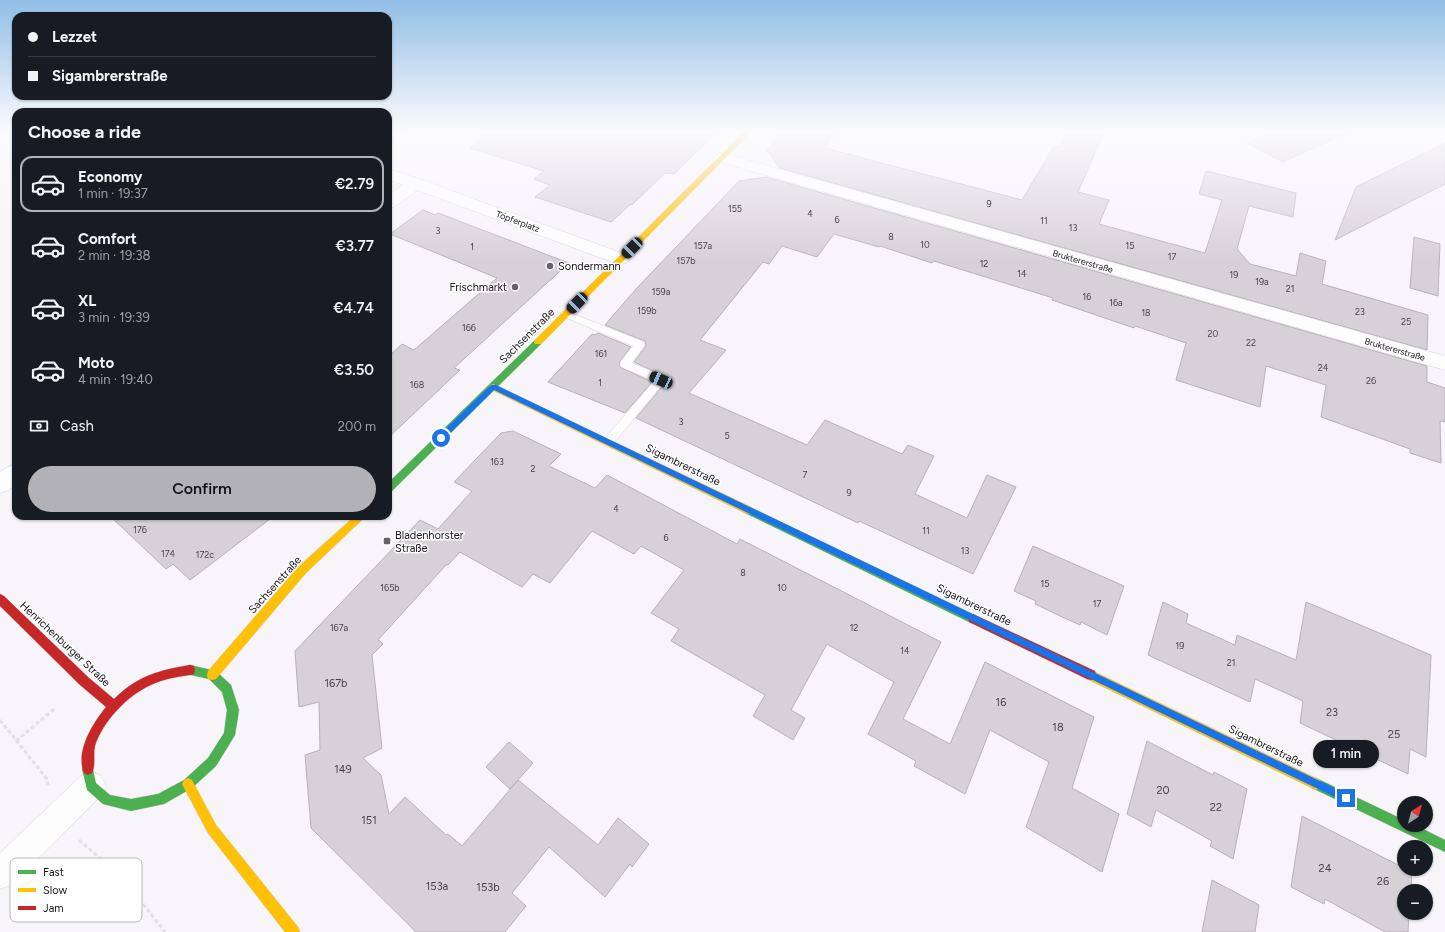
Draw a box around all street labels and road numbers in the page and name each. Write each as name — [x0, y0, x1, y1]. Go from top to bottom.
street label: Töpferplatz — [495, 208, 542, 234]
street label: Bruktererstraße — [1051, 247, 1115, 275]
street label: Sachsenstraße — [497, 306, 557, 366]
street label: Bruktererstraße — [1363, 335, 1427, 363]
street label: Sigambrerstraße — [644, 441, 722, 489]
street label: Sachsenstraße — [246, 554, 304, 616]
street label: Sigambrerstraße — [935, 581, 1013, 629]
street label: Henrichenburger Straße — [17, 599, 113, 689]
street label: Sigambrerstraße — [1227, 722, 1305, 770]

